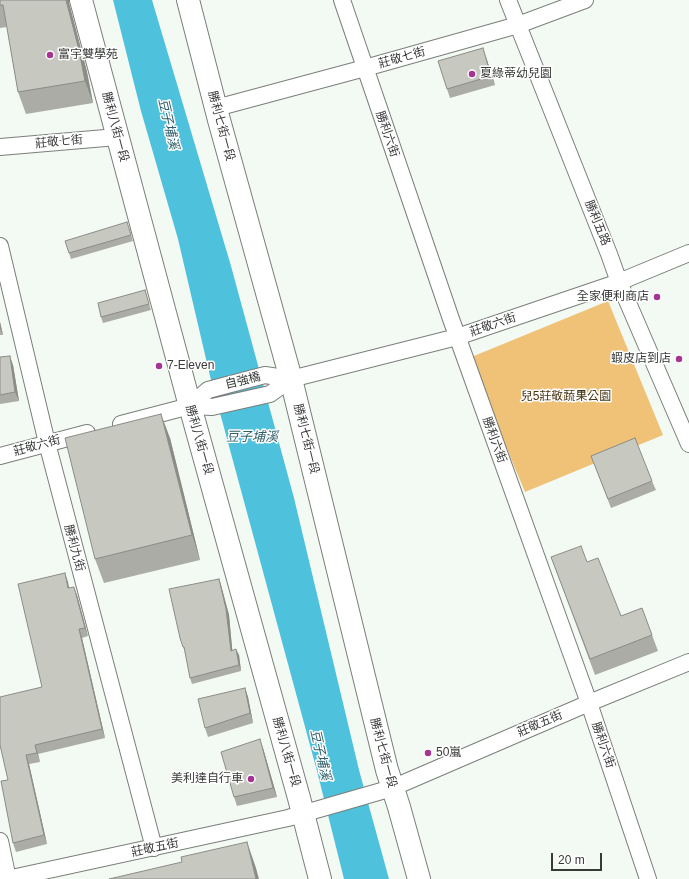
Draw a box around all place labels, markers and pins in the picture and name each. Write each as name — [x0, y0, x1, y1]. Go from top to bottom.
place label: 富宇雙學苑 — [58, 48, 118, 62]
marker: 富宇雙學苑 — [45, 50, 55, 60]
place label: 夏綠蒂幼兒園 — [480, 67, 552, 81]
marker: 夏綠蒂幼兒園 — [467, 69, 477, 79]
place label: 全家便利商店 — [577, 290, 649, 304]
marker: 全家便利商店 — [652, 292, 662, 302]
place label: 蝦皮店到店 — [611, 352, 671, 366]
marker: 蝦皮店到店 — [674, 354, 684, 364]
place label: 7-Eleven — [167, 359, 214, 373]
marker: 7-Eleven — [154, 361, 164, 371]
place label: 50嵐 — [436, 746, 461, 760]
marker: 50嵐 — [423, 748, 433, 758]
place label: 美利達自行車 — [171, 772, 243, 786]
marker: 美利達自行車 — [246, 774, 256, 784]

